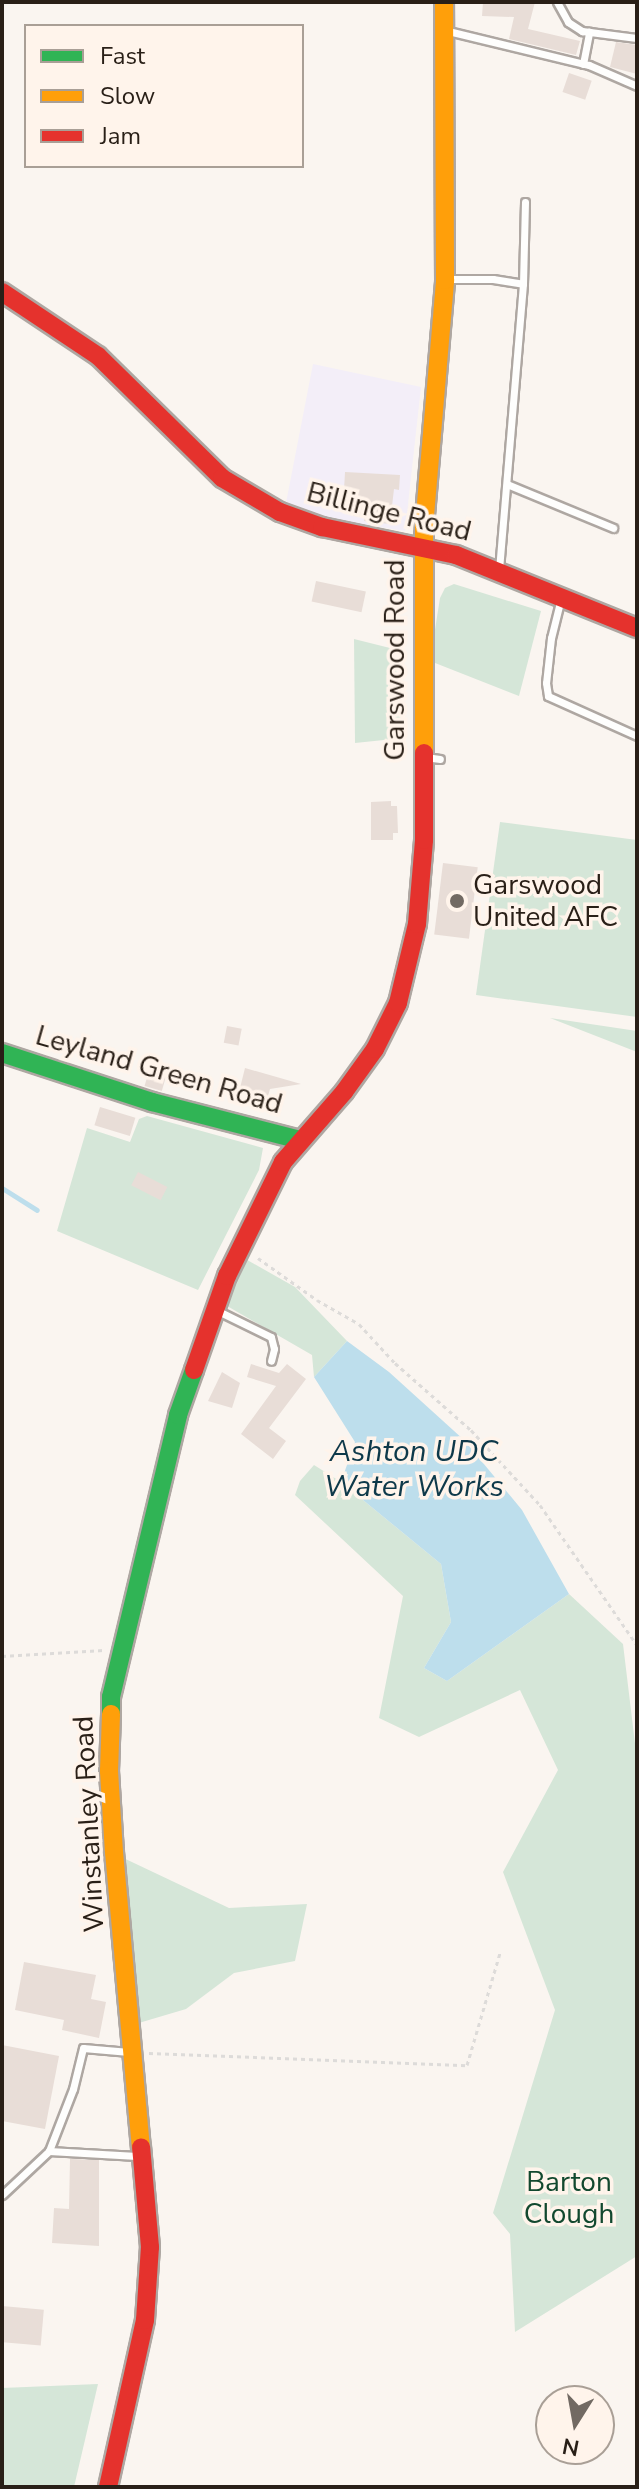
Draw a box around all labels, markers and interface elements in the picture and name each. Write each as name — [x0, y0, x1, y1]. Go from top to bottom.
legend — [24, 24, 304, 168]
text: Fast — [100, 40, 145, 72]
text: Slow — [100, 80, 155, 112]
text: Jam — [100, 120, 141, 152]
street label: Billinge Road — [303, 475, 475, 549]
street label: Garswood Road — [378, 559, 412, 761]
place label: Garswood United AFC — [473, 868, 618, 934]
marker: Garswood United AFC — [448, 892, 466, 910]
street label: Leyland Green Road — [32, 1019, 286, 1121]
water label: Ashton UDC Water Works — [324, 1434, 504, 1504]
street label: Winstanley Road — [67, 1715, 111, 1933]
park label: Barton Clough — [524, 2165, 614, 2231]
north arrow — [535, 2385, 615, 2465]
text: N — [560, 2430, 582, 2463]

